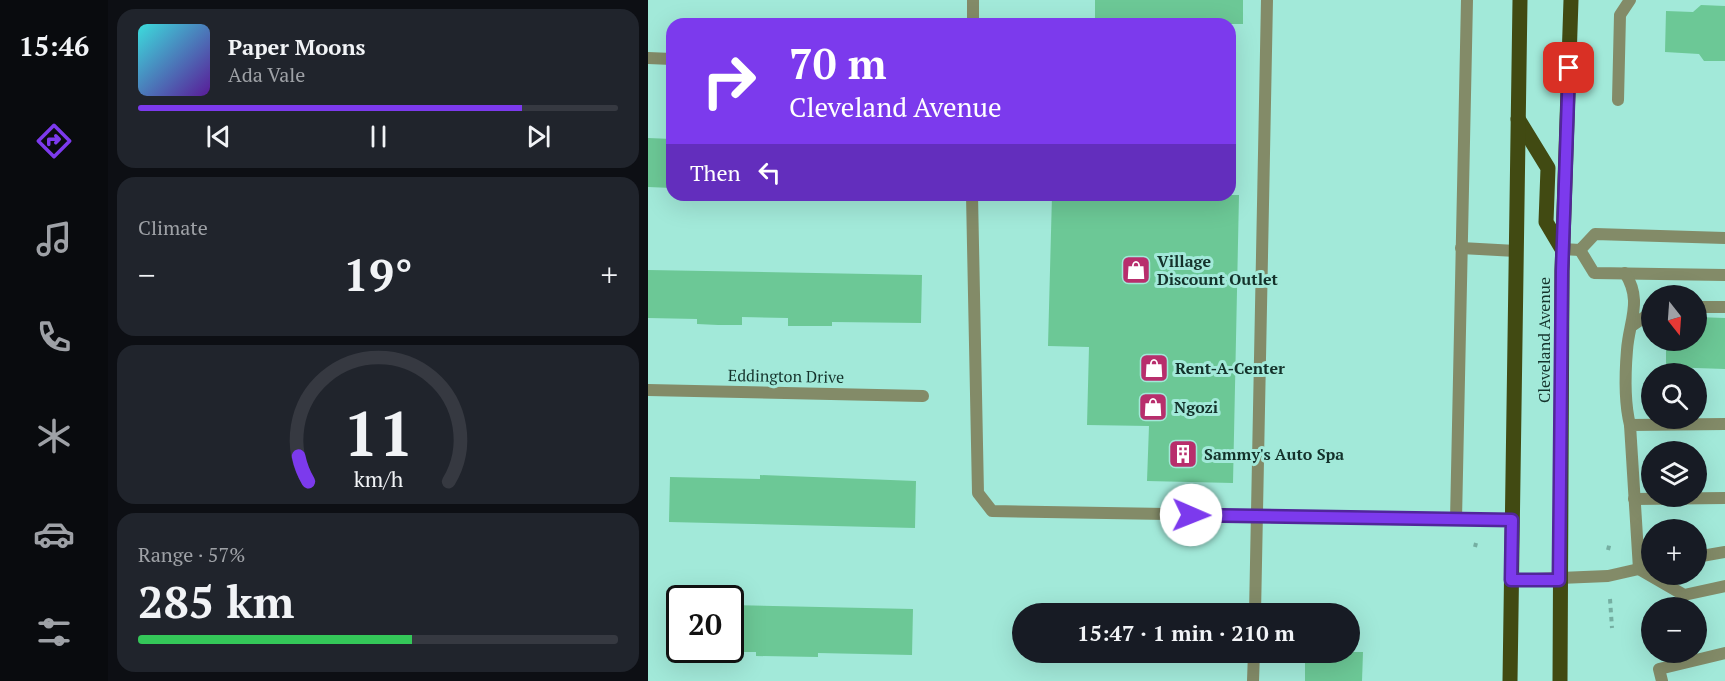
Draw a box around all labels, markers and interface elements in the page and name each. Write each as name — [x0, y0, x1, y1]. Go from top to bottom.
text: 15:46 — [19, 28, 89, 64]
text: Paper Moons — [228, 32, 366, 61]
text: 70 m — [789, 35, 887, 91]
icon: right — [690, 42, 768, 120]
pin — [1543, 42, 1594, 93]
icon: arrive — [1552, 51, 1585, 84]
text: Ada Vale — [228, 61, 305, 88]
text: Cleveland Avenue — [789, 89, 1002, 125]
icon: directions — [33, 120, 75, 162]
icon: previous — [202, 120, 235, 153]
icon: pause — [362, 120, 395, 153]
icon: next — [522, 120, 555, 153]
icon: left — [753, 156, 786, 189]
text: Then — [690, 158, 741, 187]
text: Climate — [138, 214, 208, 241]
icon: music — [33, 218, 75, 260]
text: 19° — [343, 244, 413, 304]
place label: Village Discount Outlet — [1157, 250, 1279, 290]
text: − — [138, 253, 156, 296]
text: + — [600, 253, 618, 296]
shop icon: Village Discount Outlet — [1120, 254, 1152, 286]
street label: Cleveland Avenue — [1533, 277, 1555, 403]
north arrow — [1641, 285, 1707, 351]
map controls — [1641, 285, 1707, 663]
icon: phone — [33, 316, 75, 358]
shop icon: Rent-A-Center — [1138, 352, 1170, 384]
place label: Rent-A-Center — [1175, 357, 1285, 379]
button: search — [1641, 363, 1707, 429]
street label: Eddington Drive — [728, 364, 844, 388]
text: 11 — [343, 391, 413, 474]
shop icon: Ngozi — [1137, 391, 1169, 423]
place label: Ngozi — [1174, 396, 1218, 418]
icon: climate — [33, 415, 75, 457]
building icon: Sammy's Auto Spa — [1167, 438, 1199, 470]
button: layers — [1641, 441, 1707, 507]
place label: Sammy's Auto Spa — [1204, 443, 1344, 465]
text: km/h — [353, 465, 403, 493]
position arrow — [1159, 483, 1223, 547]
icon: car — [33, 513, 75, 555]
button: + — [1641, 519, 1707, 585]
text: Range · 57% — [138, 541, 245, 568]
text: 285 km — [138, 571, 294, 631]
speed limit sign: 20 — [666, 585, 744, 663]
button: − — [1641, 597, 1707, 663]
icon: filters — [33, 611, 75, 653]
text: 15:47 · 1 min · 210 m — [1077, 618, 1295, 647]

